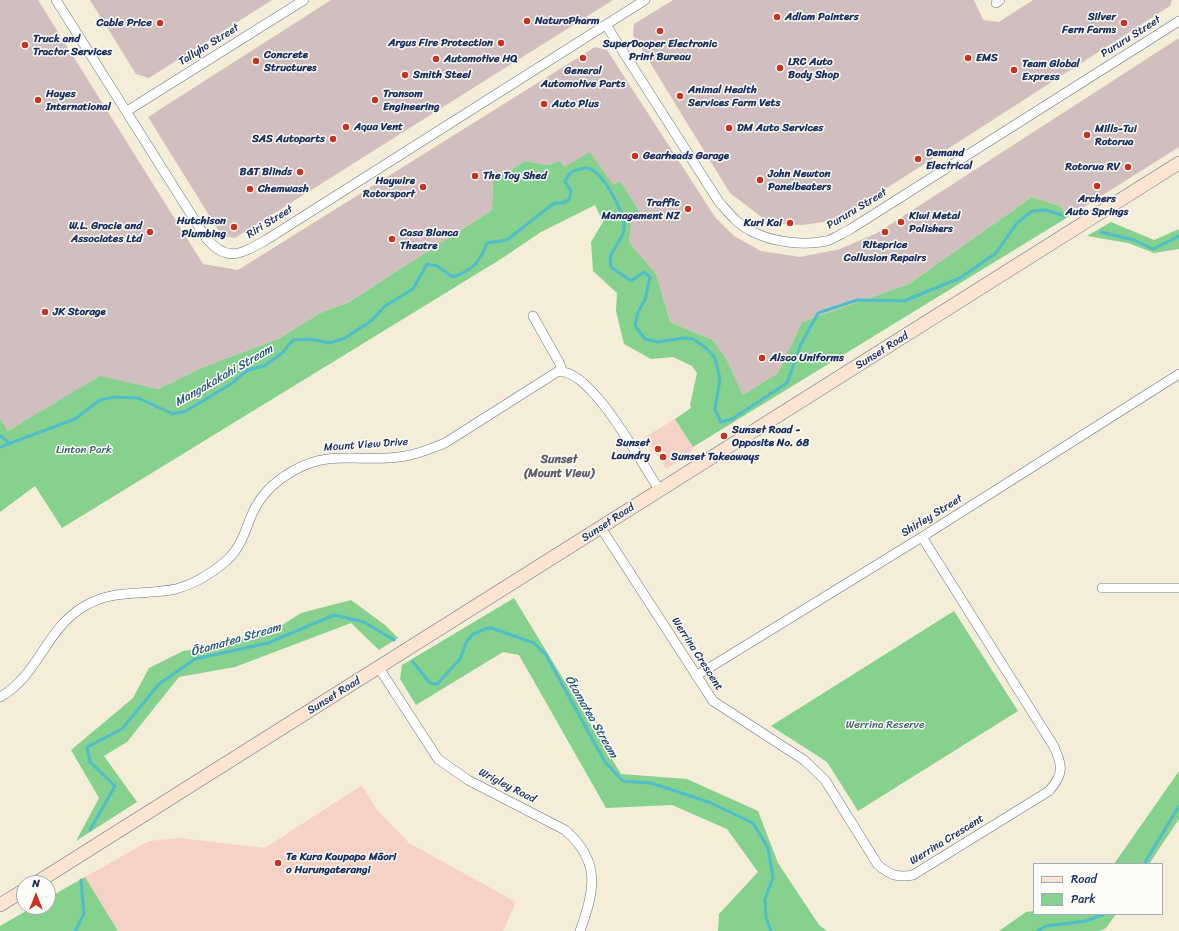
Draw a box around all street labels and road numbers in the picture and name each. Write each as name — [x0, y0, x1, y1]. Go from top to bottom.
street label: Pururu Street — [1099, 13, 1163, 61]
street label: Tallyho Street — [176, 21, 242, 69]
street label: Pururu Street — [824, 186, 890, 232]
street label: Riri Street — [244, 203, 296, 241]
street label: Sunset Road — [853, 329, 911, 373]
street label: Mount View Drive — [323, 435, 409, 455]
street label: Shirley Street — [899, 492, 965, 540]
street label: Sunset Road — [579, 501, 637, 545]
street label: Werrina Crescent — [668, 615, 726, 693]
street label: Sunset Road — [305, 674, 363, 718]
street label: Wrigley Road — [476, 766, 538, 806]
street label: Werrina Crescent — [908, 812, 986, 868]

